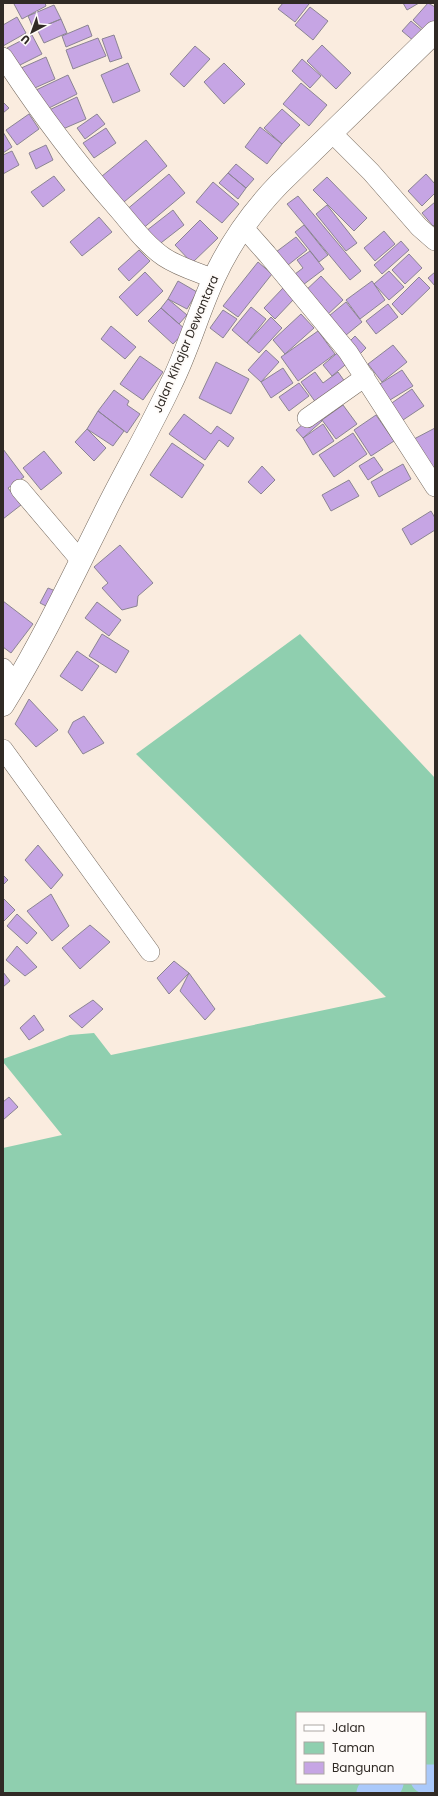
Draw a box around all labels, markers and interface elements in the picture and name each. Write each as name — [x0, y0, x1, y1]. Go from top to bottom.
north arrow — [12, 12, 52, 52]
text: U — [17, 31, 34, 48]
street label: Jalan Kihajar Dewantara — [149, 272, 222, 415]
legend — [296, 1712, 426, 1784]
text: Jalan — [332, 1719, 365, 1736]
text: Taman — [332, 1739, 375, 1756]
text: Bangunan — [332, 1759, 394, 1776]

